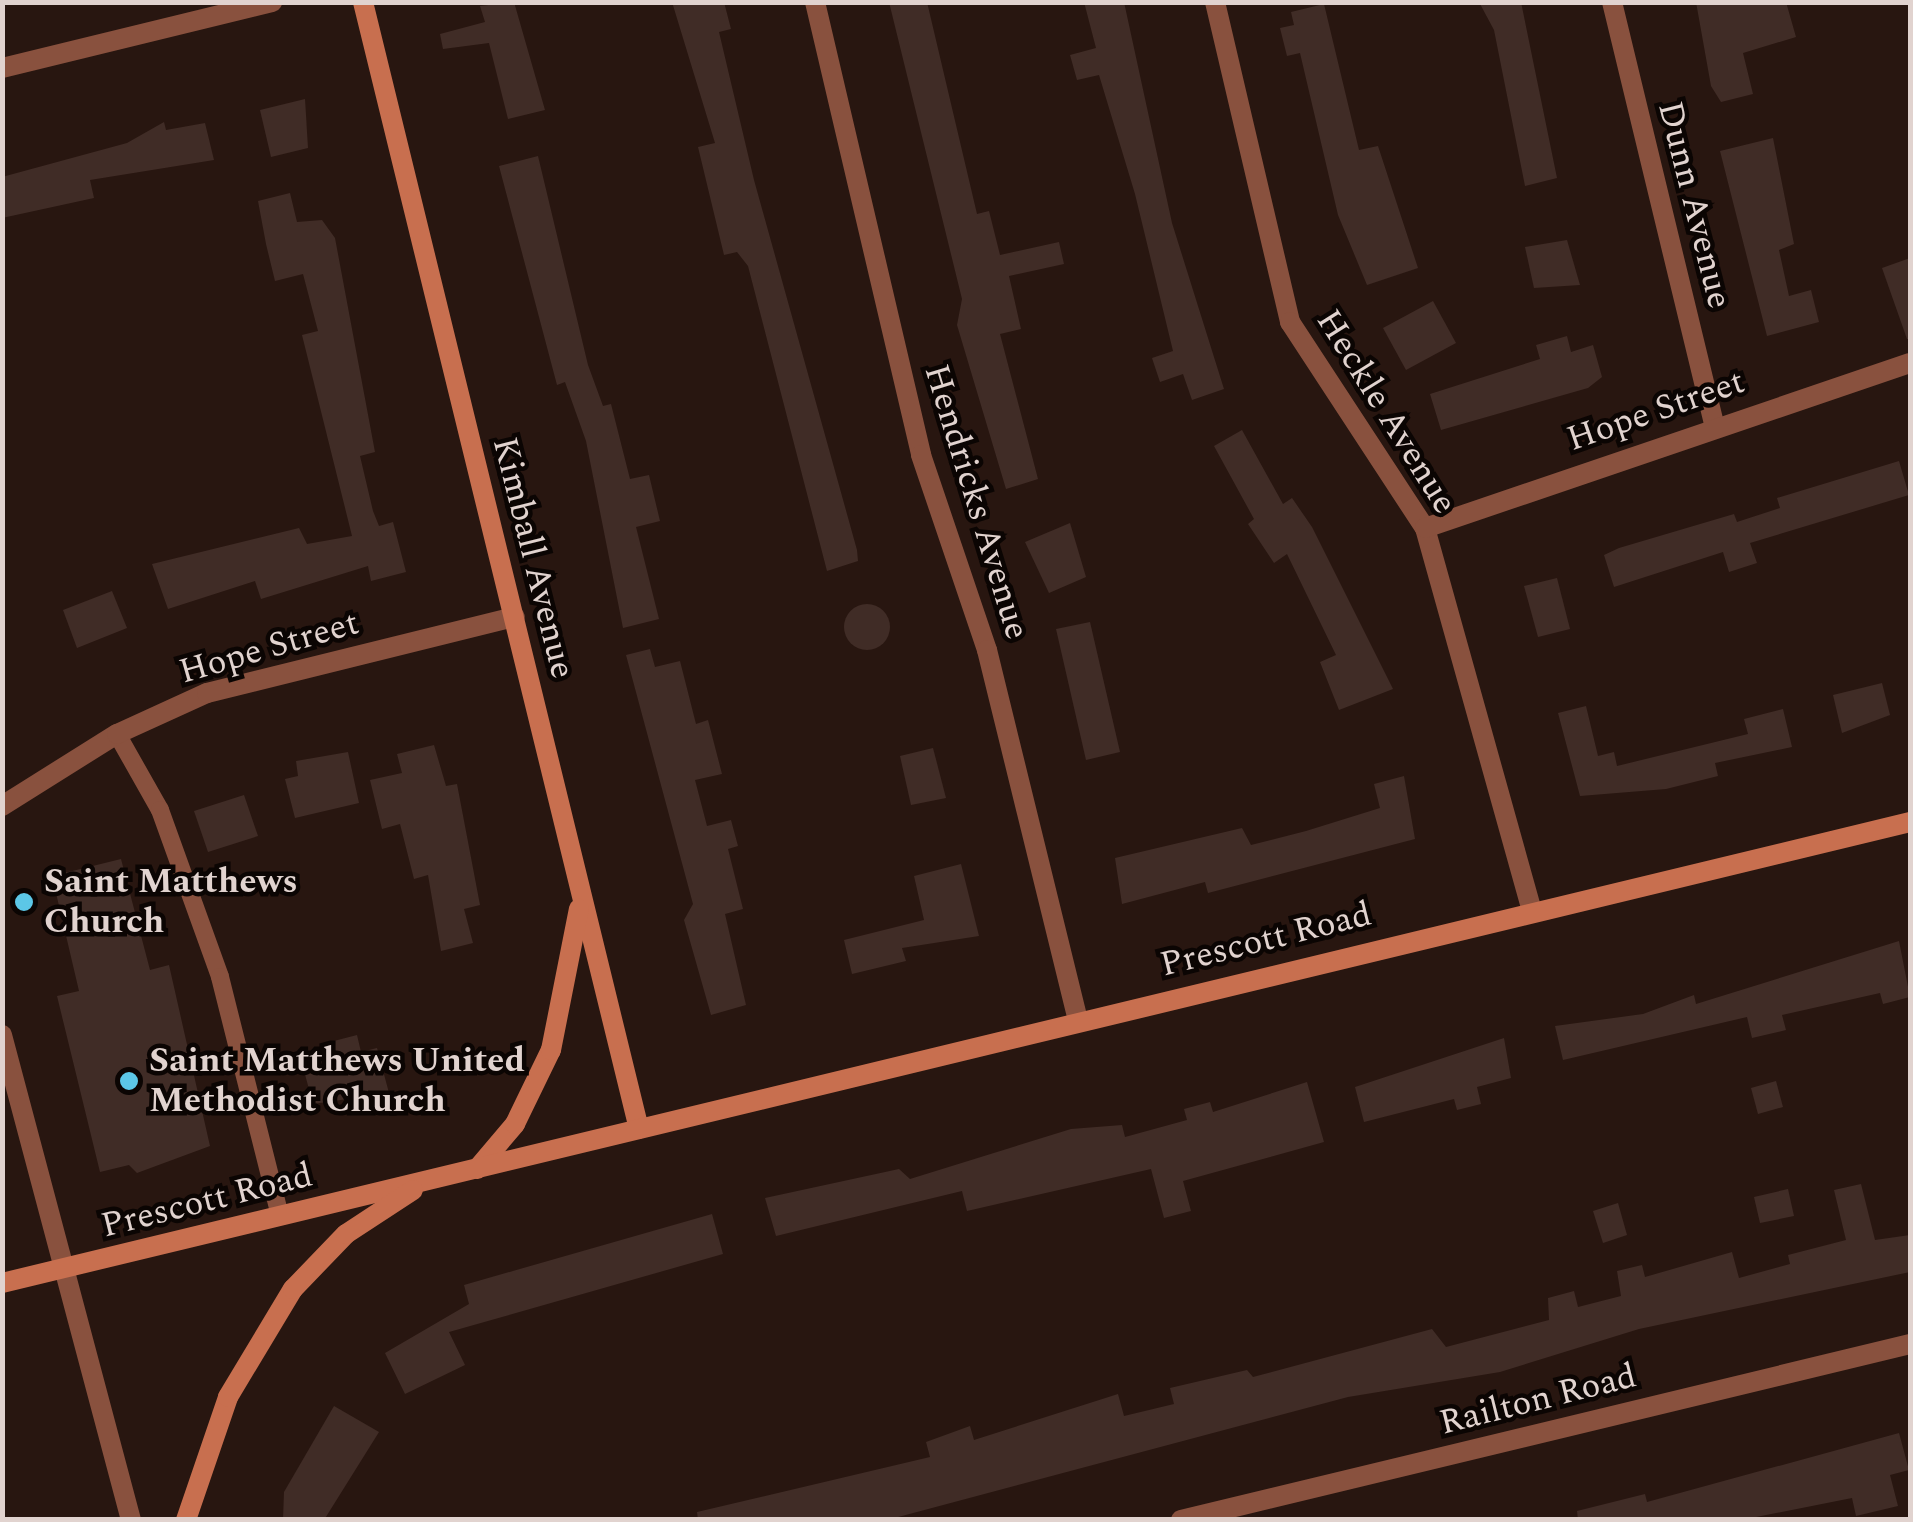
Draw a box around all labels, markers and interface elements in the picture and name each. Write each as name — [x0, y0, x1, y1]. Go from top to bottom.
street label: Dunn Avenue — [1648, 97, 1740, 313]
street label: Heckle Avenue — [1307, 302, 1465, 522]
street label: Hendricks Avenue — [914, 360, 1038, 644]
street label: Hope Street — [1562, 361, 1750, 461]
street label: Kimball Avenue — [483, 433, 583, 683]
street label: Hope Street — [174, 602, 364, 694]
place label: Saint Matthews Church — [44, 861, 298, 943]
marker: Saint Matthews Church — [13, 891, 35, 913]
street label: Prescott Road — [1156, 893, 1376, 987]
place label: Saint Matthews United Methodist Church — [149, 1040, 525, 1122]
marker: Saint Matthews United Methodist Church — [118, 1070, 140, 1092]
street label: Prescott Road — [97, 1154, 317, 1248]
street label: Railton Road — [1435, 1355, 1641, 1445]

